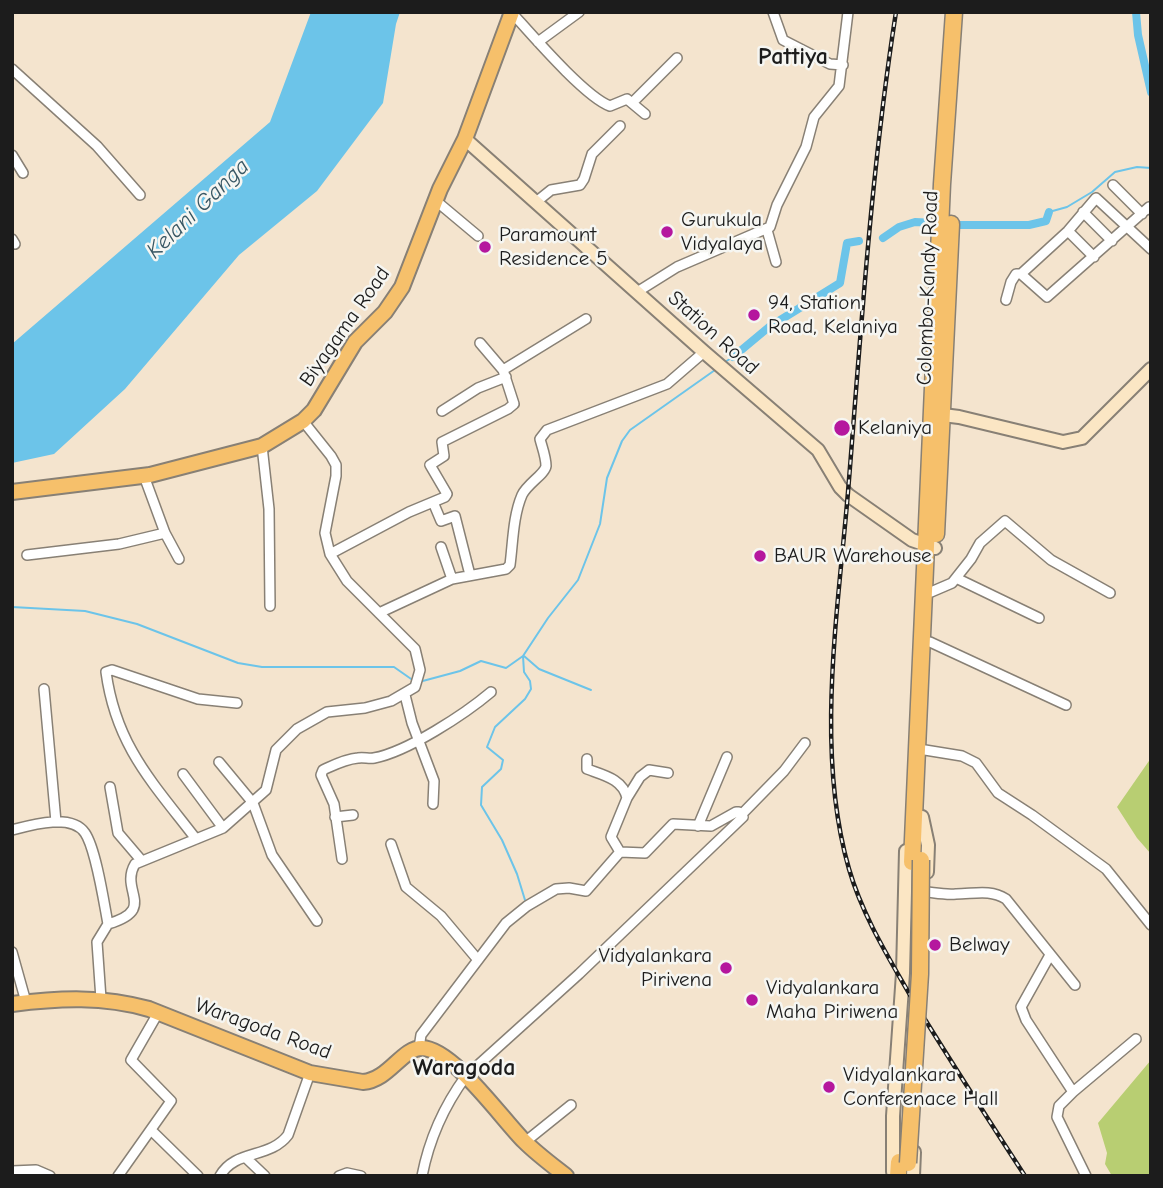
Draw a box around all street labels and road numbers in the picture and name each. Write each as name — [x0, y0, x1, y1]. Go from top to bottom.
street label: Colombo-Kandy Road — [912, 190, 944, 386]
street label: Biyagama Road — [294, 262, 396, 392]
street label: Station Road — [662, 286, 764, 380]
street label: Waragoda Road — [192, 993, 334, 1065]

